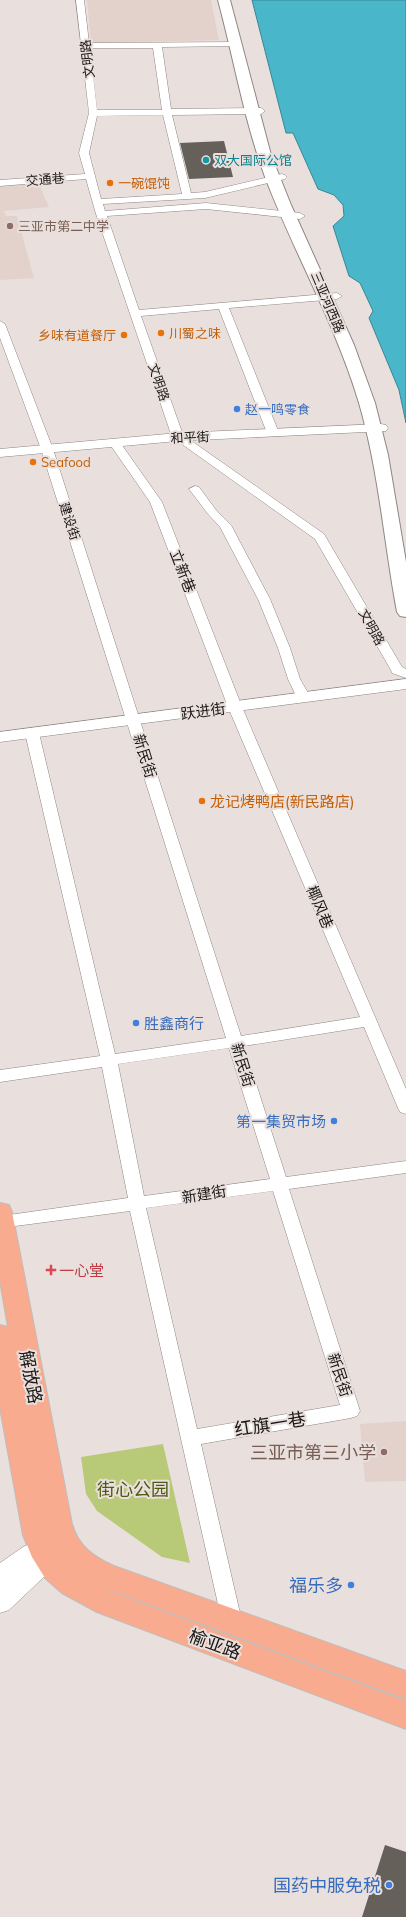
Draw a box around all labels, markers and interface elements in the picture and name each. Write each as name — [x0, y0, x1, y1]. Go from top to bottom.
street label: 文明路 — [77, 39, 97, 79]
place label: 双大国际公馆 — [214, 152, 292, 168]
marker: 双大国际公馆 — [201, 155, 211, 165]
street label: 交通巷 — [25, 169, 65, 189]
place label: 一碗馄饨 — [118, 175, 170, 191]
marker: 一碗馄饨 — [105, 178, 115, 188]
place label: 三亚市第二中学 — [18, 218, 109, 234]
marker: 三亚市第二中学 — [5, 221, 15, 231]
street label: 三亚河西路 — [308, 269, 348, 335]
place label: 川蜀之味 — [169, 325, 221, 341]
place label: 乡味有道餐厅 — [38, 327, 116, 343]
marker: 川蜀之味 — [156, 328, 166, 338]
marker: 乡味有道餐厅 — [119, 330, 129, 340]
street label: 文明路 — [145, 361, 173, 403]
place label: 赵一鸣零食 — [245, 401, 310, 417]
marker: 赵一鸣零食 — [232, 404, 242, 414]
street label: 和平街 — [170, 428, 210, 446]
place label: Seafood — [41, 454, 91, 470]
marker: Seafood — [28, 457, 38, 467]
street label: 建设街 — [56, 500, 84, 542]
street label: 立新巷 — [166, 547, 200, 595]
street label: 文明路 — [356, 606, 388, 648]
street label: 跃进街 — [179, 698, 227, 724]
street label: 新民街 — [129, 732, 161, 780]
place label: 龙记烤鸭店(新民路店) — [210, 792, 355, 811]
marker: 龙记烤鸭店(新民路店) — [197, 796, 207, 806]
street label: 椰风巷 — [302, 883, 338, 931]
place label: 胜鑫商行 — [144, 1014, 204, 1033]
marker: 胜鑫商行 — [131, 1018, 141, 1028]
street label: 新民街 — [227, 1041, 259, 1089]
place label: 第一集贸市场 — [236, 1112, 326, 1131]
marker: 第一集贸市场 — [329, 1116, 339, 1126]
street label: 新建街 — [180, 1181, 228, 1207]
place label: 一心堂 — [59, 1261, 104, 1280]
marker: 一心堂 — [46, 1265, 56, 1275]
street label: 解放路 — [15, 1348, 47, 1406]
street label: 新民街 — [324, 1351, 356, 1399]
street label: 红旗一巷 — [233, 1407, 307, 1441]
place label: 三亚市第三小学 — [250, 1441, 376, 1464]
marker: 三亚市第三小学 — [379, 1447, 389, 1457]
park label: 街心公园 — [97, 1478, 169, 1501]
place label: 福乐多 — [289, 1574, 343, 1597]
marker: 福乐多 — [346, 1580, 356, 1590]
street label: 榆亚路 — [186, 1624, 244, 1664]
place label: 国药中服免税 — [273, 1874, 381, 1897]
marker: 国药中服免税 — [384, 1880, 394, 1890]

